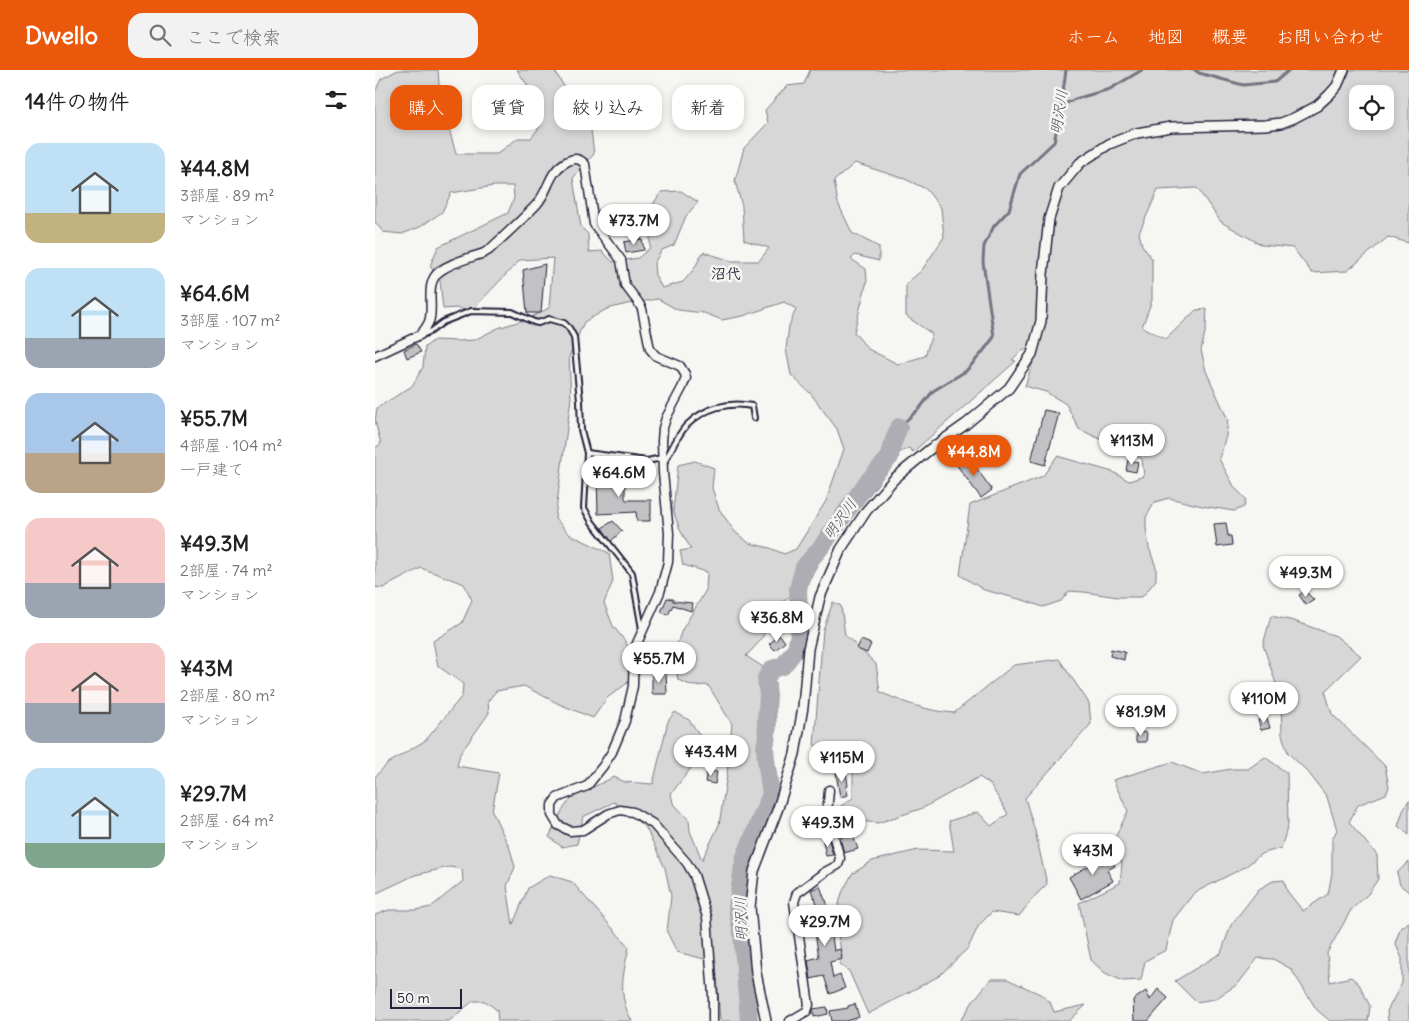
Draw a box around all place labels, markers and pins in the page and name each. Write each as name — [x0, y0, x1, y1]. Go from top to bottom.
pin: ¥73.7M — [593, 204, 675, 246]
pin: ¥113M — [1097, 424, 1167, 466]
pin: ¥44.8M — [933, 434, 1015, 477]
pin: ¥64.6M — [578, 456, 660, 498]
pin: ¥49.3M — [1265, 556, 1347, 598]
pin: ¥36.8M — [736, 600, 818, 643]
pin: ¥55.7M — [618, 642, 700, 684]
pin: ¥110M — [1229, 682, 1299, 724]
pin: ¥81.9M — [1100, 694, 1182, 737]
pin: ¥43.4M — [670, 734, 752, 777]
pin: ¥115M — [807, 740, 877, 783]
pin: ¥49.3M — [787, 806, 869, 848]
pin: ¥43M — [1063, 834, 1123, 876]
pin: ¥29.7M — [784, 904, 866, 947]

